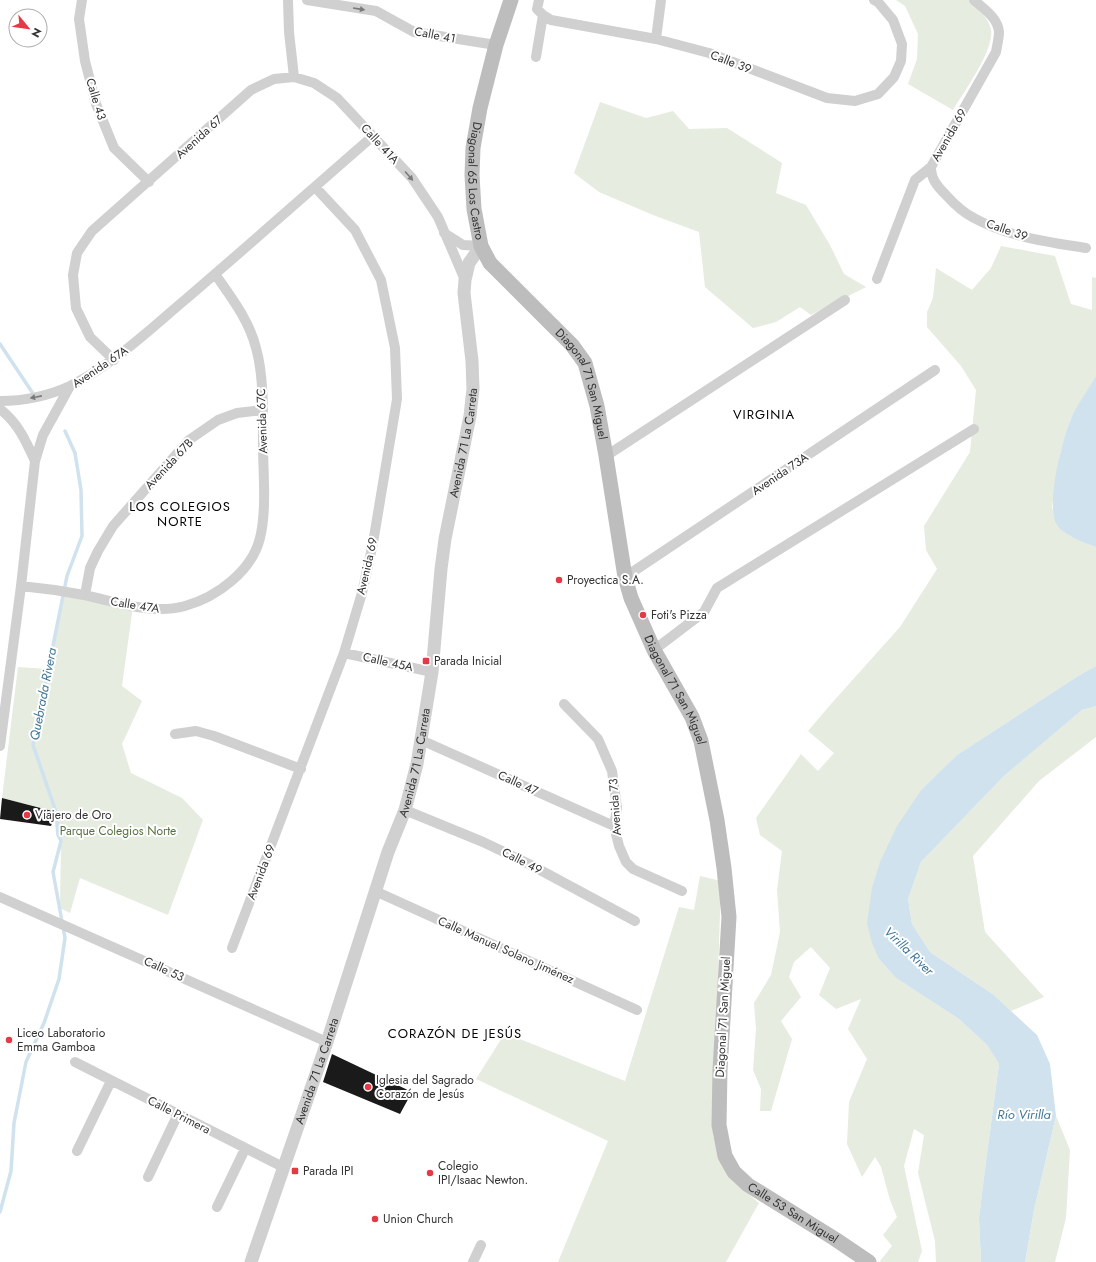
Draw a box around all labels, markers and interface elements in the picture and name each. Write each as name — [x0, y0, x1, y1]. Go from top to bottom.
one-way arrow — [353, 6, 365, 12]
north arrow — [8, 8, 48, 48]
street label: Calle 41 — [413, 22, 457, 48]
text: N — [28, 25, 46, 41]
street label: Calle 39 — [708, 46, 754, 78]
street label: Calle 43 — [81, 76, 111, 123]
street label: Avenida 69 — [927, 105, 971, 165]
street label: Avenida 67 — [172, 111, 227, 163]
street label: Calle 41A — [357, 120, 404, 168]
street label: Diagonal 65 Los Castro — [463, 120, 489, 242]
one-way arrow — [404, 171, 413, 180]
street label: Calle 39 — [984, 215, 1030, 245]
street label: Diagonal 71 San Miguel — [551, 324, 612, 441]
street label: Avenida 67A — [68, 342, 132, 392]
street label: Avenida 71 La Carreta — [445, 387, 482, 499]
street label: Avenida 67C — [252, 388, 272, 454]
one-way arrow — [30, 395, 42, 401]
district label: VIRGINIA — [733, 405, 795, 424]
street label: Avenida 67B — [141, 434, 198, 494]
street label: Avenida 73A — [748, 448, 812, 500]
district label: LOS COLEGIOS NORTE — [129, 497, 231, 531]
street label: Avenida 69 — [352, 536, 382, 596]
place label: Proyectica S.A. — [567, 571, 644, 589]
marker: Proyectica S.A. — [554, 575, 564, 585]
street label: Calle 47A — [109, 592, 161, 618]
place label: Foti's Pizza — [651, 606, 707, 624]
marker: Foti's Pizza — [638, 610, 648, 620]
street label: Diagonal 71 San Miguel — [639, 632, 710, 746]
water label: Quebrada Rivera — [25, 646, 61, 742]
street label: Calle 45A — [361, 648, 415, 676]
place label: Parada Inicial — [434, 652, 502, 670]
marker: Parada Inicial — [421, 656, 431, 666]
street label: Avenida 71 La Carreta — [394, 707, 435, 820]
street label: Calle 47 — [495, 766, 542, 800]
street label: Avenida 73 — [604, 777, 626, 836]
place label: Viajero de Oro — [35, 806, 112, 824]
marker: Viajero de Oro — [22, 810, 32, 820]
park label: Parque Colegios Norte — [60, 822, 176, 840]
street label: Avenida 69 — [242, 842, 280, 902]
street label: Calle 49 — [499, 843, 545, 879]
street label: Calle Manuel Solano Jiménez — [435, 912, 577, 988]
water label: Virilla River — [880, 922, 939, 980]
street label: Calle 53 — [141, 952, 188, 986]
street label: Diagonal 71 San Miguel — [711, 956, 735, 1078]
street label: Avenida 71 La Carreta — [290, 1015, 343, 1127]
place label: Liceo Laboratorio Emma Gamboa — [17, 1024, 106, 1056]
district label: CORAZÓN DE JESÚS — [388, 1024, 522, 1043]
marker: Liceo Laboratorio Emma Gamboa — [4, 1035, 14, 1045]
place label: Iglesia del Sagrado Corazón de Jesús — [376, 1071, 474, 1103]
marker: Iglesia del Sagrado Corazón de Jesús — [363, 1082, 373, 1092]
street label: Calle Primera — [144, 1091, 214, 1139]
water label: Río Virilla — [997, 1105, 1051, 1124]
place label: Colegio IPI/Isaac Newton. — [438, 1157, 528, 1189]
place label: Parada IPI — [303, 1162, 354, 1180]
marker: Parada IPI — [290, 1166, 300, 1176]
marker: Colegio IPI/Isaac Newton. — [425, 1168, 435, 1178]
street label: Calle 53 San Miguel — [744, 1178, 842, 1248]
place label: Union Church — [383, 1210, 453, 1228]
marker: Union Church — [370, 1214, 380, 1224]

